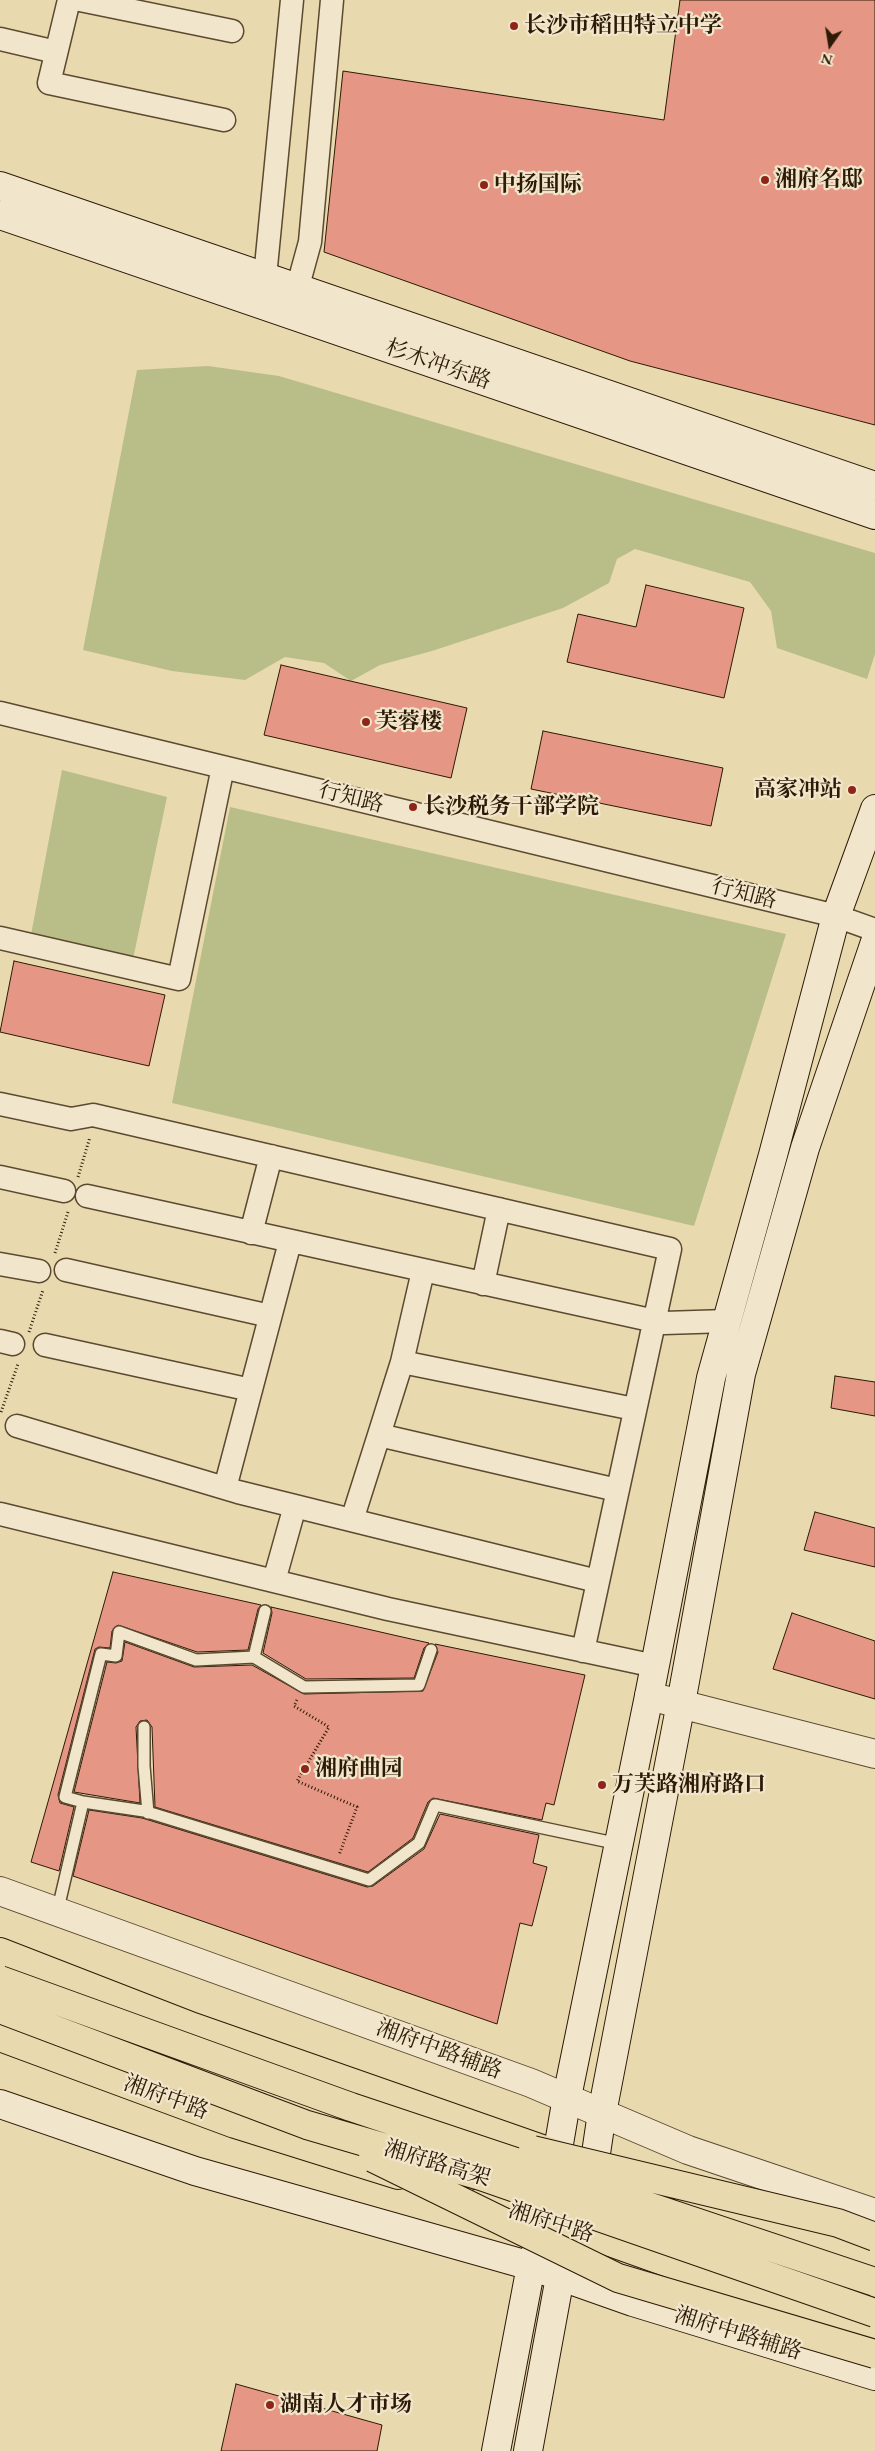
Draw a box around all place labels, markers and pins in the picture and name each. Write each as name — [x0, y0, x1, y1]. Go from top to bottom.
place label: 长沙市稻田特立中学 — [524, 13, 722, 39]
marker: 长沙市稻田特立中学 — [508, 20, 520, 32]
place label: 湘府名邸 — [775, 167, 863, 193]
place label: 中扬国际 — [494, 172, 582, 198]
marker: 湘府名邸 — [759, 174, 771, 186]
marker: 中扬国际 — [478, 179, 490, 191]
place label: 芙蓉楼 — [376, 709, 442, 735]
marker: 芙蓉楼 — [360, 716, 372, 728]
place label: 高家冲站 — [754, 777, 842, 803]
marker: 高家冲站 — [846, 784, 858, 796]
place label: 长沙税务干部学院 — [423, 794, 599, 820]
marker: 长沙税务干部学院 — [407, 801, 419, 813]
place label: 湘府曲园 — [315, 1756, 403, 1782]
marker: 湘府曲园 — [299, 1763, 311, 1775]
place label: 万芙路湘府路口 — [612, 1772, 766, 1798]
marker: 万芙路湘府路口 — [596, 1779, 608, 1791]
place label: 湖南人才市场 — [280, 2392, 412, 2418]
marker: 湖南人才市场 — [264, 2399, 276, 2411]

